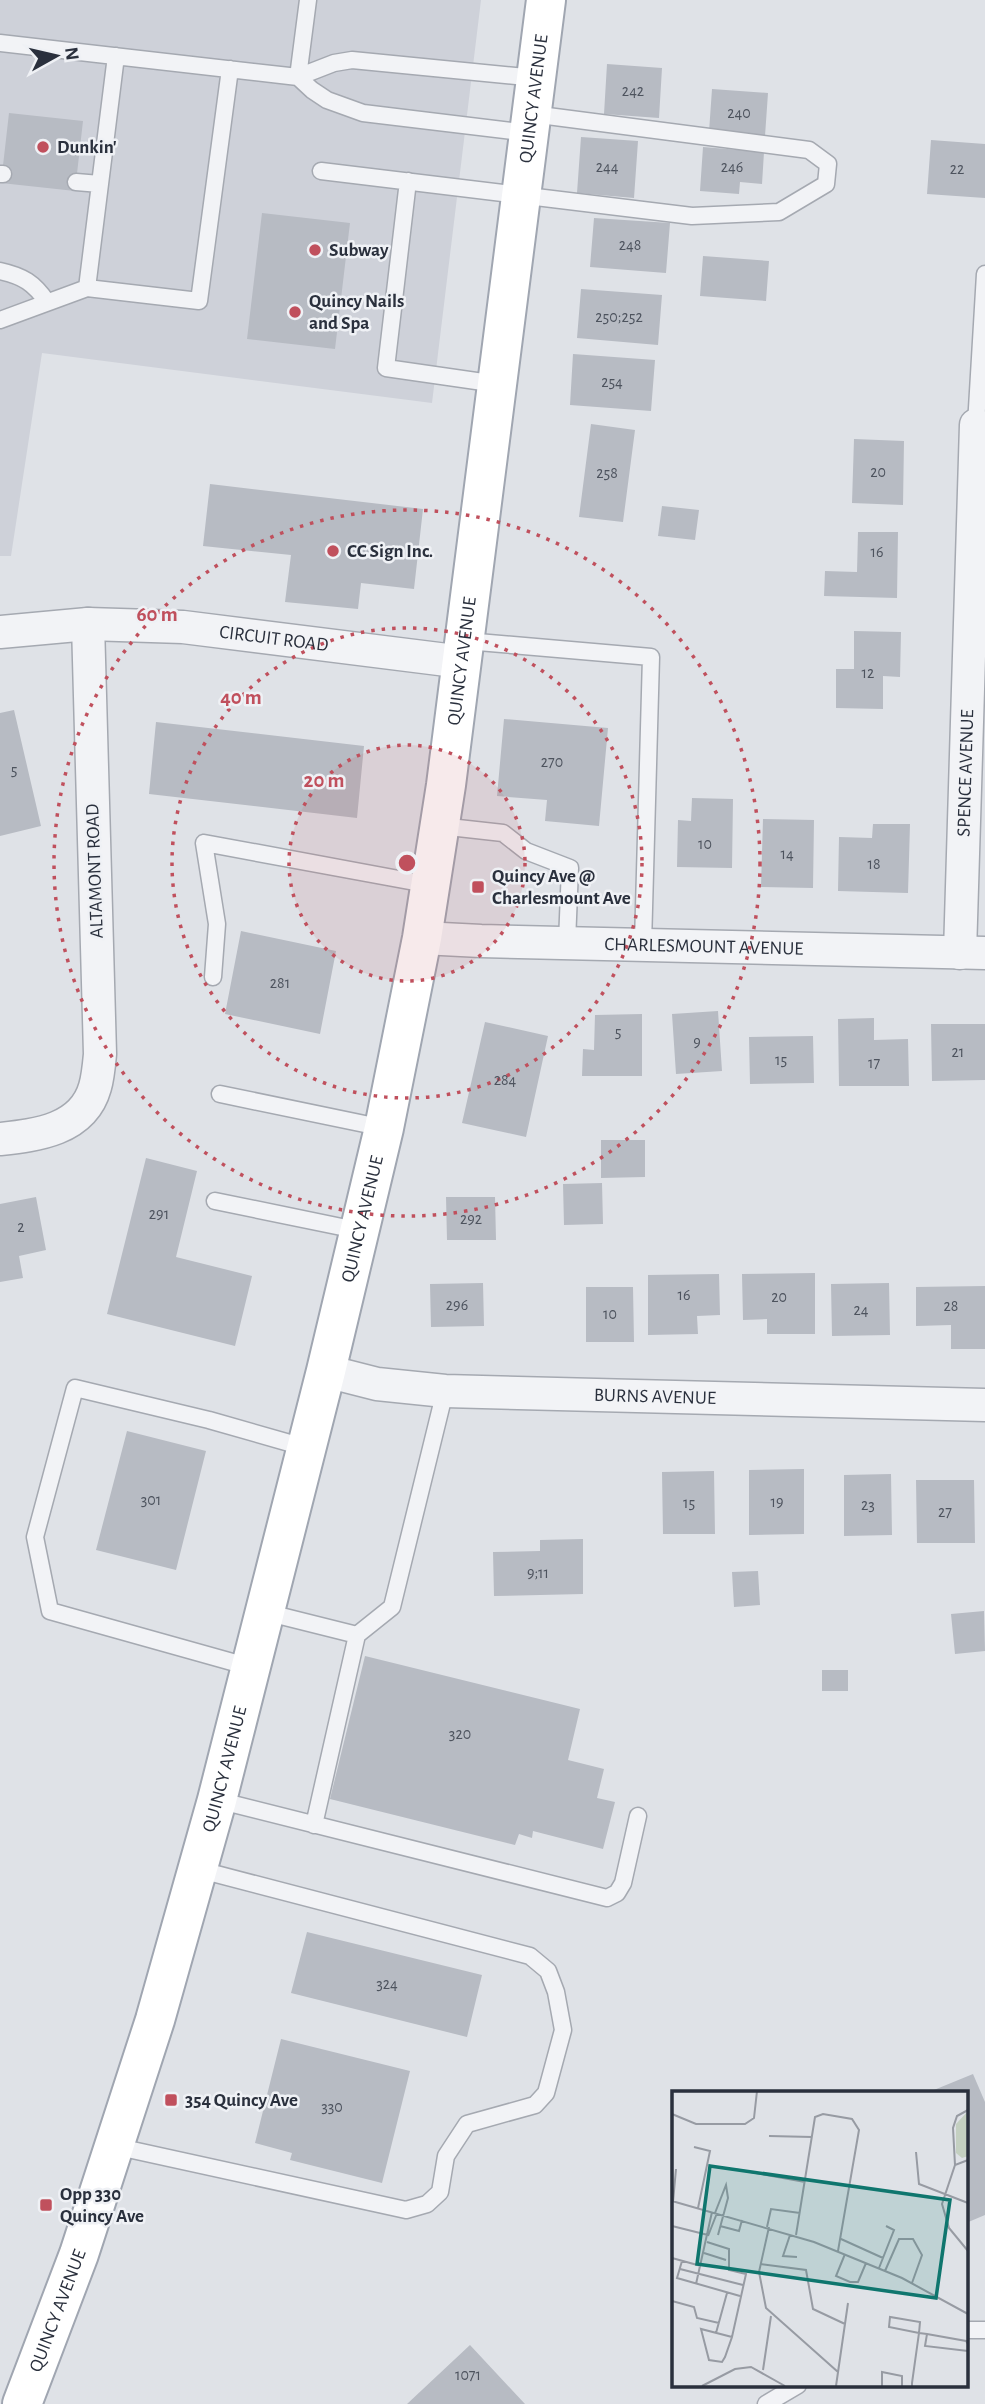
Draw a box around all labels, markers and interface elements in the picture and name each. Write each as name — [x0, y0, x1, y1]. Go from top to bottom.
north arrow — [21, 21, 91, 91]
street label: QUINCY AVENUE — [516, 33, 551, 164]
text: N — [61, 46, 82, 62]
house number: 242 — [622, 83, 644, 99]
house number: 240 — [727, 105, 751, 121]
place label: Dunkin' — [57, 138, 117, 157]
marker: Dunkin' — [35, 139, 51, 155]
house number: 244 — [596, 159, 619, 175]
house number: 246 — [721, 159, 743, 175]
house number: 22 — [950, 161, 964, 177]
house number: 248 — [619, 237, 641, 253]
place label: Subway — [329, 241, 389, 260]
marker: Subway — [307, 242, 323, 258]
place label: Quincy Nails and Spa — [309, 292, 404, 333]
marker: Quincy Nails and Spa — [287, 304, 303, 320]
house number: 250;252 — [595, 309, 643, 325]
house number: 254 — [601, 374, 623, 390]
house number: 20 — [870, 464, 886, 480]
house number: 258 — [596, 465, 618, 481]
place label: CC Sign Inc. — [347, 542, 433, 561]
marker: CC Sign Inc. — [325, 543, 341, 559]
house number: 16 — [870, 544, 884, 560]
street label: QUINCY AVENUE — [444, 596, 479, 727]
text: 60 m — [136, 604, 178, 625]
street label: CIRCUIT ROAD — [218, 622, 330, 655]
house number: 12 — [862, 665, 874, 681]
text: 40 m — [220, 687, 262, 708]
street label: SPENCE AVENUE — [954, 709, 977, 837]
house number: 270 — [541, 754, 563, 770]
house number: 5 — [11, 762, 17, 778]
text: 20 m — [304, 770, 344, 791]
street label: ALTAMONT ROAD — [83, 803, 107, 939]
house number: 10 — [698, 836, 712, 852]
house number: 14 — [780, 846, 794, 862]
centre of rings — [395, 851, 419, 875]
house number: 18 — [867, 856, 881, 872]
place label: Quincy Ave @ Charlesmount Ave — [492, 867, 631, 908]
marker: Quincy Ave @ Charlesmount Ave — [470, 879, 486, 895]
street label: CHARLESMOUNT AVENUE — [604, 934, 804, 958]
house number: 281 — [270, 975, 290, 991]
house number: 5 — [615, 1024, 621, 1040]
house number: 9 — [693, 1034, 701, 1050]
house number: 21 — [952, 1044, 964, 1060]
house number: 15 — [775, 1052, 787, 1068]
house number: 17 — [868, 1055, 880, 1071]
house number: 284 — [494, 1072, 517, 1088]
street label: QUINCY AVENUE — [338, 1154, 387, 1284]
house number: 291 — [149, 1206, 169, 1222]
house number: 292 — [460, 1211, 482, 1227]
house number: 2 — [17, 1219, 25, 1235]
house number: 16 — [677, 1287, 691, 1303]
house number: 20 — [771, 1289, 787, 1305]
house number: 296 — [446, 1297, 468, 1313]
house number: 28 — [944, 1298, 958, 1314]
house number: 24 — [854, 1302, 869, 1318]
house number: 10 — [603, 1306, 617, 1322]
street label: BURNS AVENUE — [594, 1385, 716, 1408]
house number: 301 — [141, 1492, 161, 1508]
house number: 19 — [770, 1494, 784, 1510]
house number: 15 — [683, 1495, 695, 1511]
house number: 23 — [861, 1497, 875, 1513]
house number: 27 — [938, 1504, 952, 1520]
house number: 9;11 — [527, 1565, 549, 1581]
street label: QUINCY AVENUE — [199, 1704, 250, 1834]
house number: 320 — [449, 1726, 471, 1742]
house number: 324 — [376, 1976, 398, 1992]
place label: 354 Quincy Ave — [185, 2091, 298, 2110]
inset map — [672, 2091, 968, 2386]
marker: 354 Quincy Ave — [163, 2092, 179, 2108]
house number: 330 — [321, 2099, 343, 2115]
place label: Opp 330 Quincy Ave — [60, 2185, 144, 2226]
marker: Opp 330 Quincy Ave — [38, 2197, 54, 2213]
street label: QUINCY AVENUE — [26, 2247, 89, 2374]
house number: 1071 — [455, 2367, 481, 2383]

